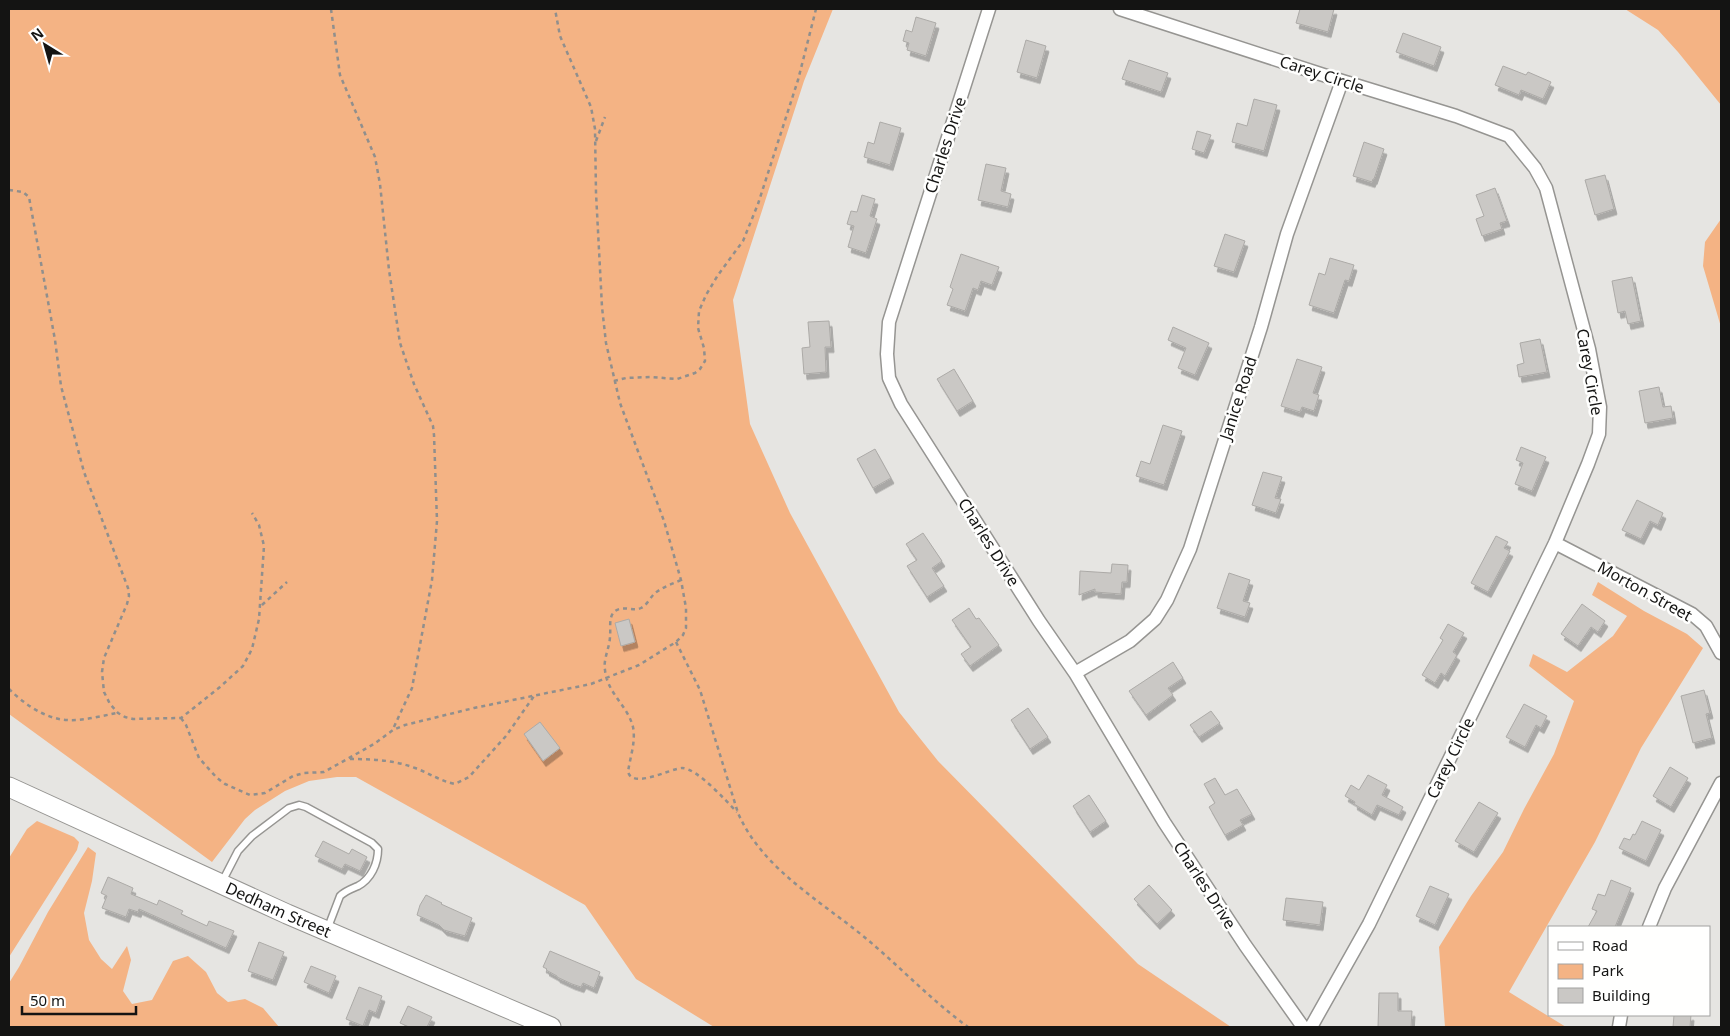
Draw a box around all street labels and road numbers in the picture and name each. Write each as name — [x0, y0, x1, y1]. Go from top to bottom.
street label: Carey Circle — [1277, 50, 1367, 98]
street label: Charles Drive — [919, 94, 971, 196]
street label: Carey Circle — [1572, 327, 1608, 417]
street label: Janice Road — [1214, 353, 1262, 445]
street label: Charles Drive — [953, 494, 1025, 590]
street label: Morton Street — [1594, 556, 1696, 626]
street label: Carey Circle — [1421, 714, 1479, 802]
street label: Charles Drive — [1169, 837, 1241, 933]
street label: Dedham Street — [222, 876, 335, 943]

